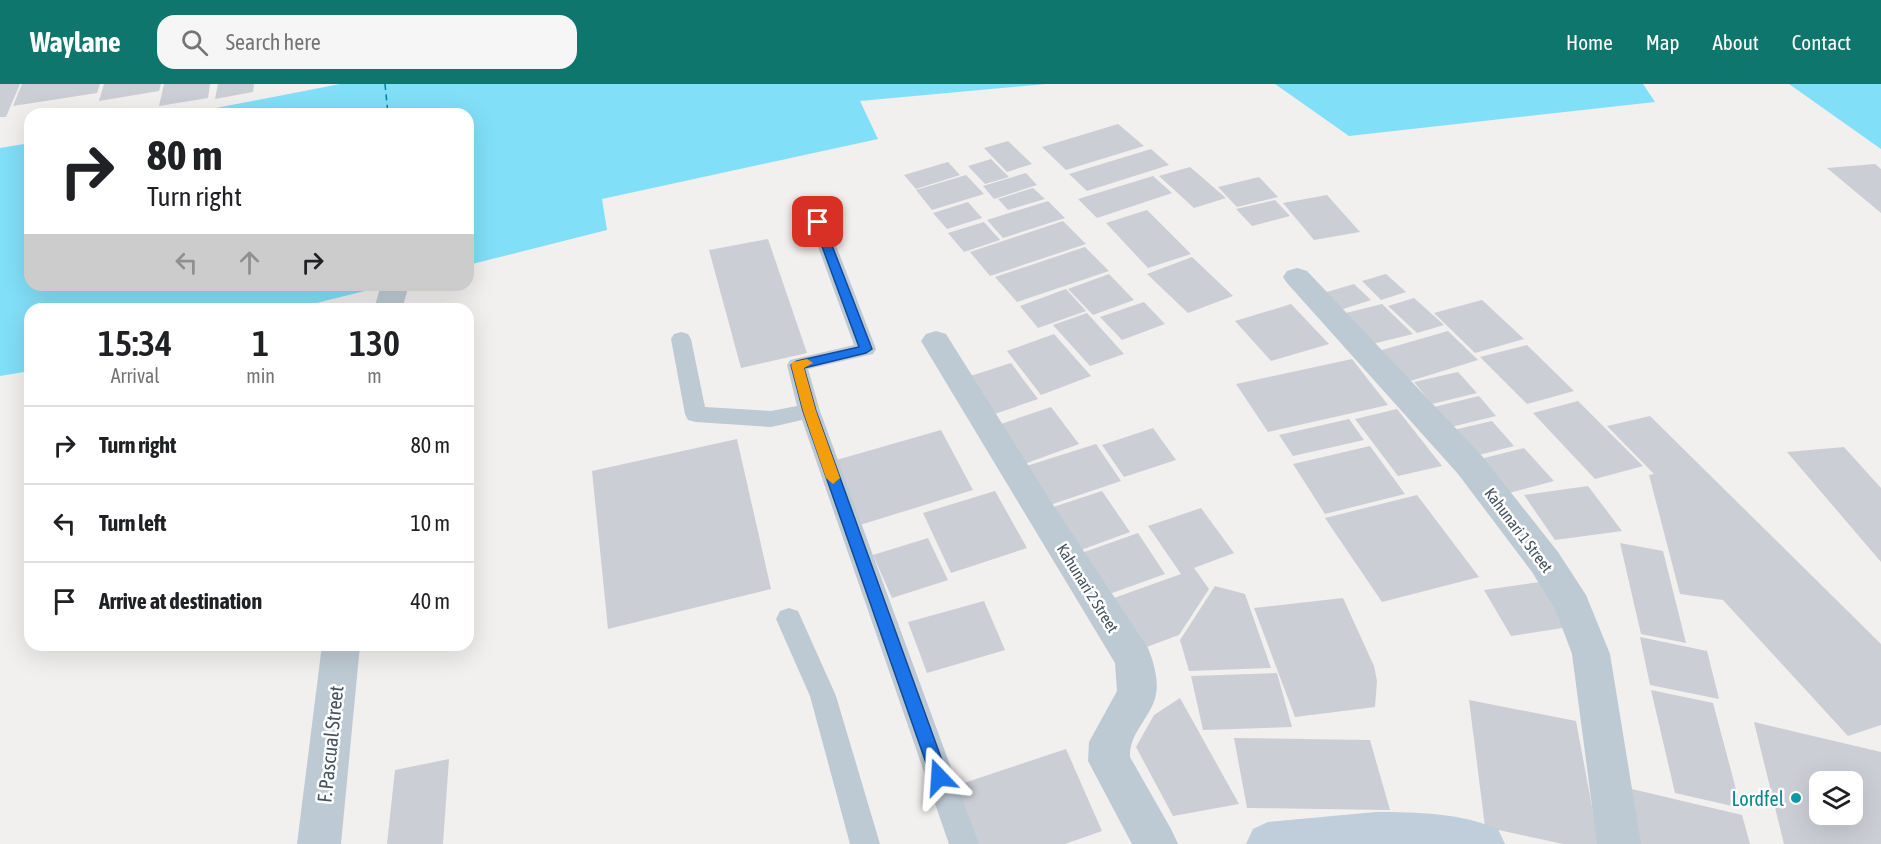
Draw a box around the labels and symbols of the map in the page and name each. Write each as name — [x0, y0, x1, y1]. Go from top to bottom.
pin — [792, 196, 843, 247]
street label: Kahunari 1 Street — [1481, 484, 1557, 576]
street label: Kahunari 2 Street — [1054, 540, 1123, 636]
street label: F. Pascual Street — [312, 684, 348, 804]
position arrow — [907, 745, 971, 809]
place label: Lordfel — [1732, 787, 1785, 810]
marker: Lordfel — [1789, 791, 1803, 805]

